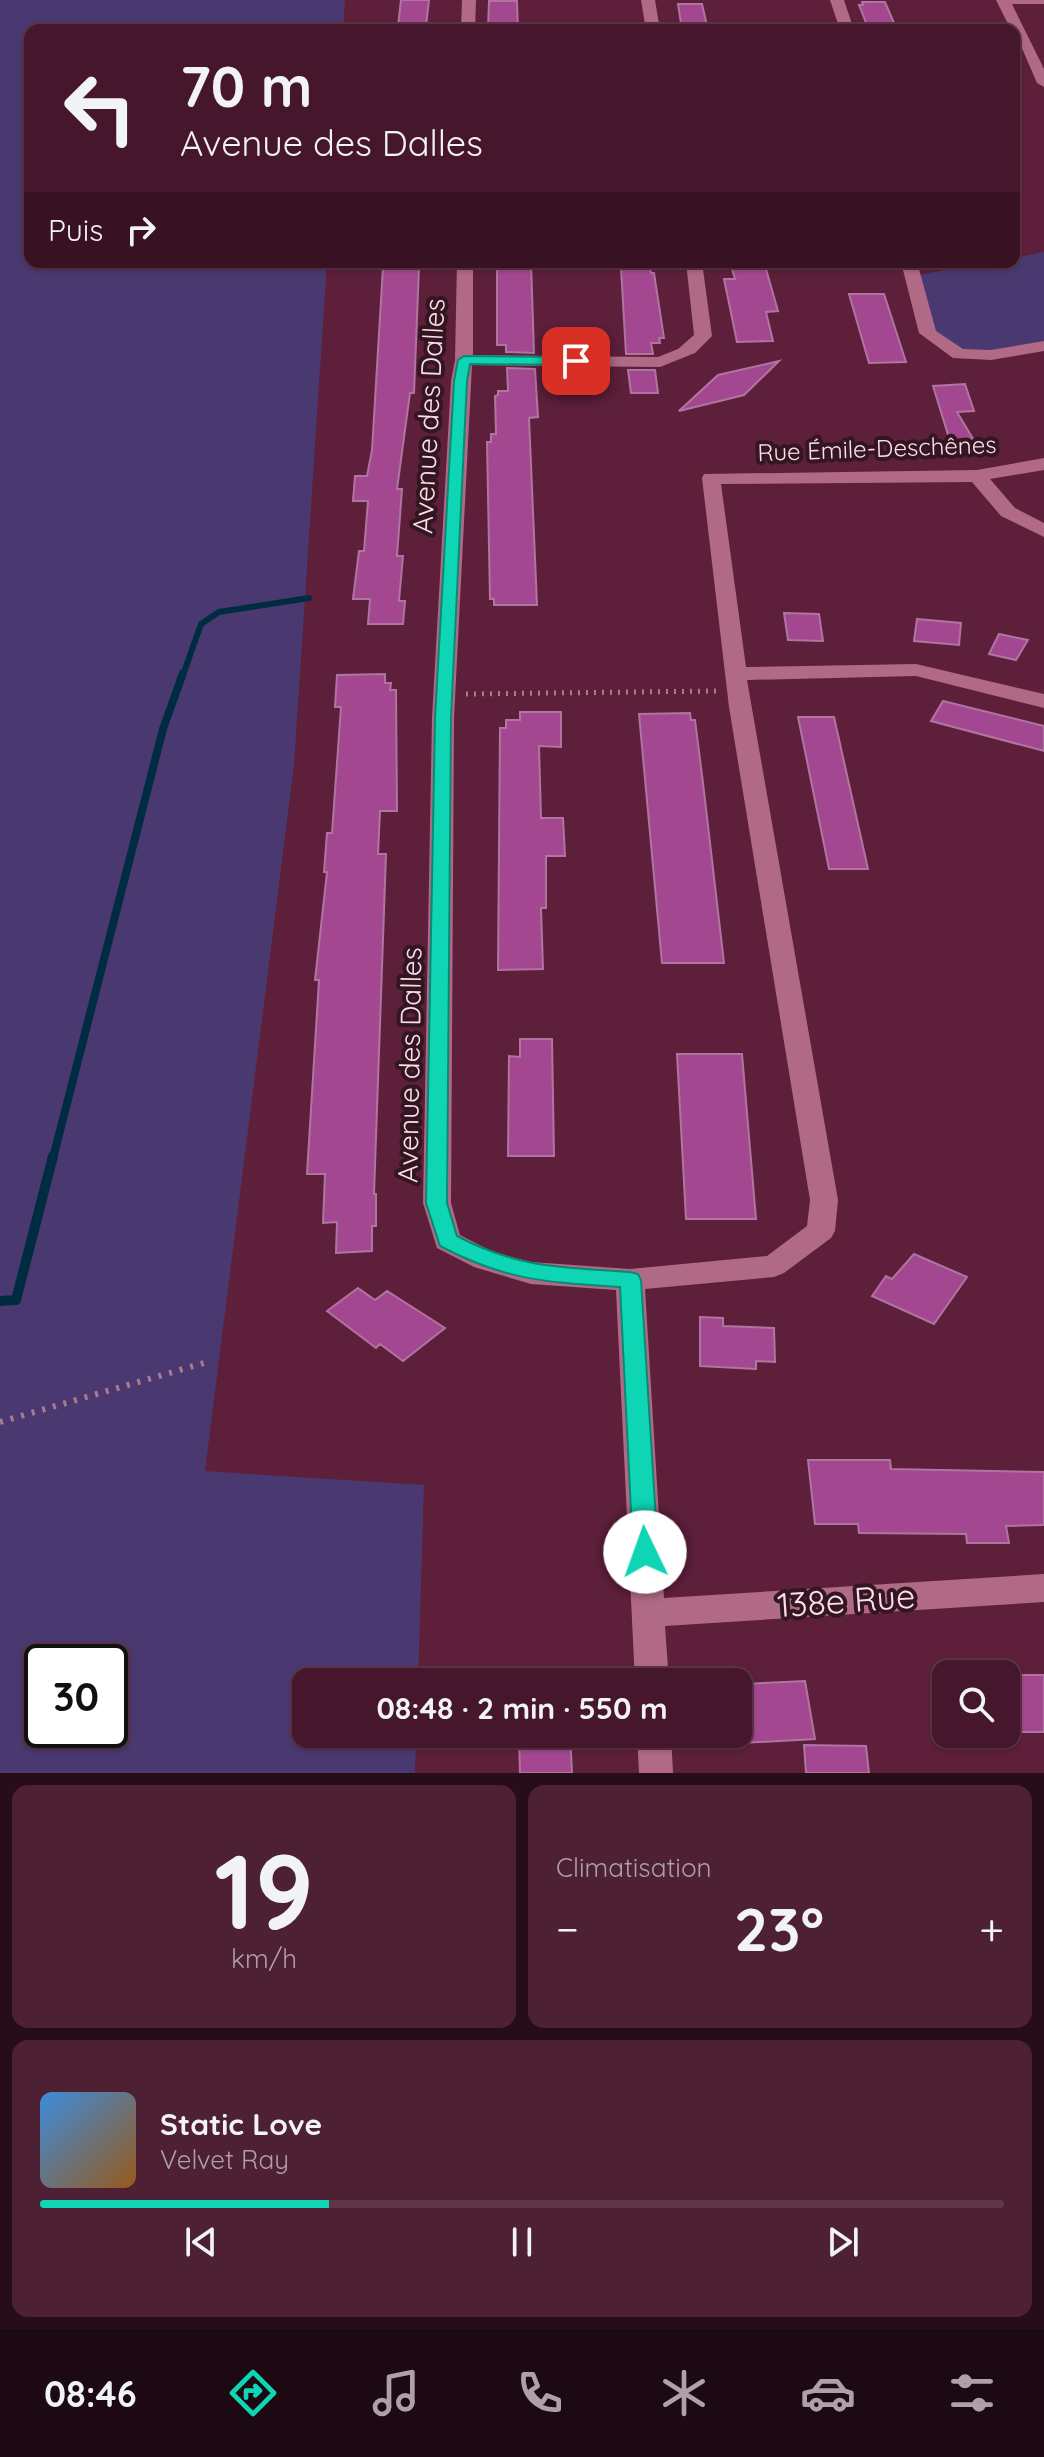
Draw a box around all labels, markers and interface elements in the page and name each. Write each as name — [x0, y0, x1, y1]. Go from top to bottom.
text: 70 m — [180, 51, 312, 121]
icon: left — [48, 56, 152, 160]
text: Avenue des Dalles — [180, 120, 483, 165]
icon: right — [119, 208, 163, 252]
text: Puis — [48, 211, 103, 249]
street label: Avenue des Dalles — [404, 297, 452, 535]
pin — [542, 327, 610, 395]
icon: arrive — [554, 339, 598, 383]
street label: Rue Émile-Deschênes — [757, 429, 997, 467]
street label: Avenue des Dalles — [389, 947, 429, 1183]
position arrow — [603, 1510, 687, 1594]
street label: 138e Rue — [776, 1574, 916, 1626]
speed limit sign: 30 — [24, 1644, 128, 1748]
map controls — [932, 1660, 1020, 1748]
button: search — [932, 1660, 1020, 1748]
text: 08:48 · 2 min · 550 m — [376, 1689, 668, 1727]
text: 19 — [214, 1825, 314, 1955]
text: Climatisation — [556, 1851, 712, 1884]
text: 23° — [734, 1891, 824, 1966]
text: − — [556, 1901, 579, 1956]
text: + — [979, 1901, 1004, 1956]
text: km/h — [231, 1942, 297, 1975]
text: Static Love — [160, 2105, 322, 2143]
text: Velvet Ray — [160, 2143, 289, 2176]
icon: previous — [179, 2220, 223, 2264]
icon: pause — [500, 2220, 544, 2264]
icon: next — [821, 2220, 865, 2264]
icon: directions — [225, 2365, 281, 2421]
icon: music — [368, 2365, 424, 2421]
icon: phone — [512, 2365, 568, 2421]
icon: climate — [656, 2365, 712, 2421]
icon: car — [800, 2365, 856, 2421]
icon: filters — [944, 2365, 1000, 2421]
text: 08:46 — [44, 2371, 137, 2416]

